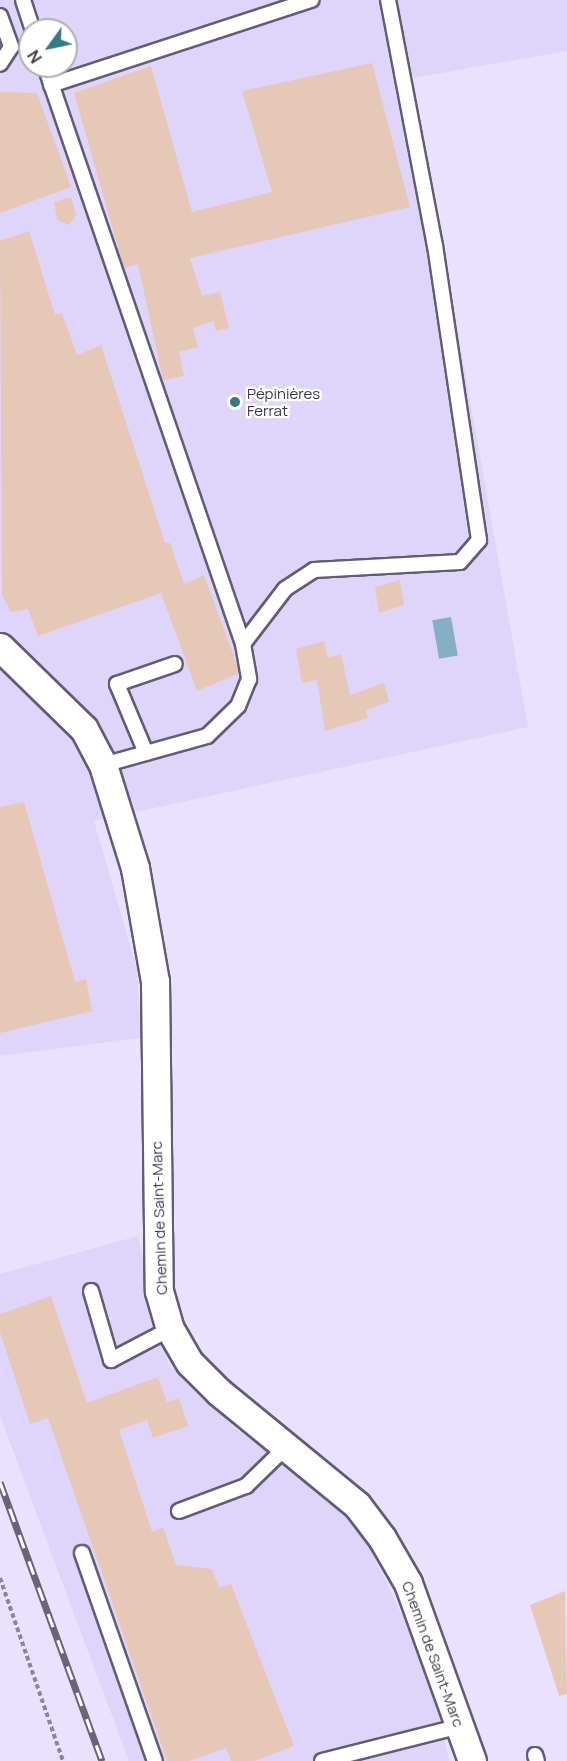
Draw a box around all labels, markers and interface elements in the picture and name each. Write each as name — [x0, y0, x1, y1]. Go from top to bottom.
north arrow — [18, 18, 78, 78]
text: N — [22, 46, 47, 68]
place label: Pépinières Ferrat — [247, 384, 320, 419]
marker: Pépinières Ferrat — [228, 395, 242, 409]
street label: Chemin de Saint-Marc — [147, 1141, 171, 1295]
street label: Chemin de Saint-Marc — [398, 1579, 468, 1729]

